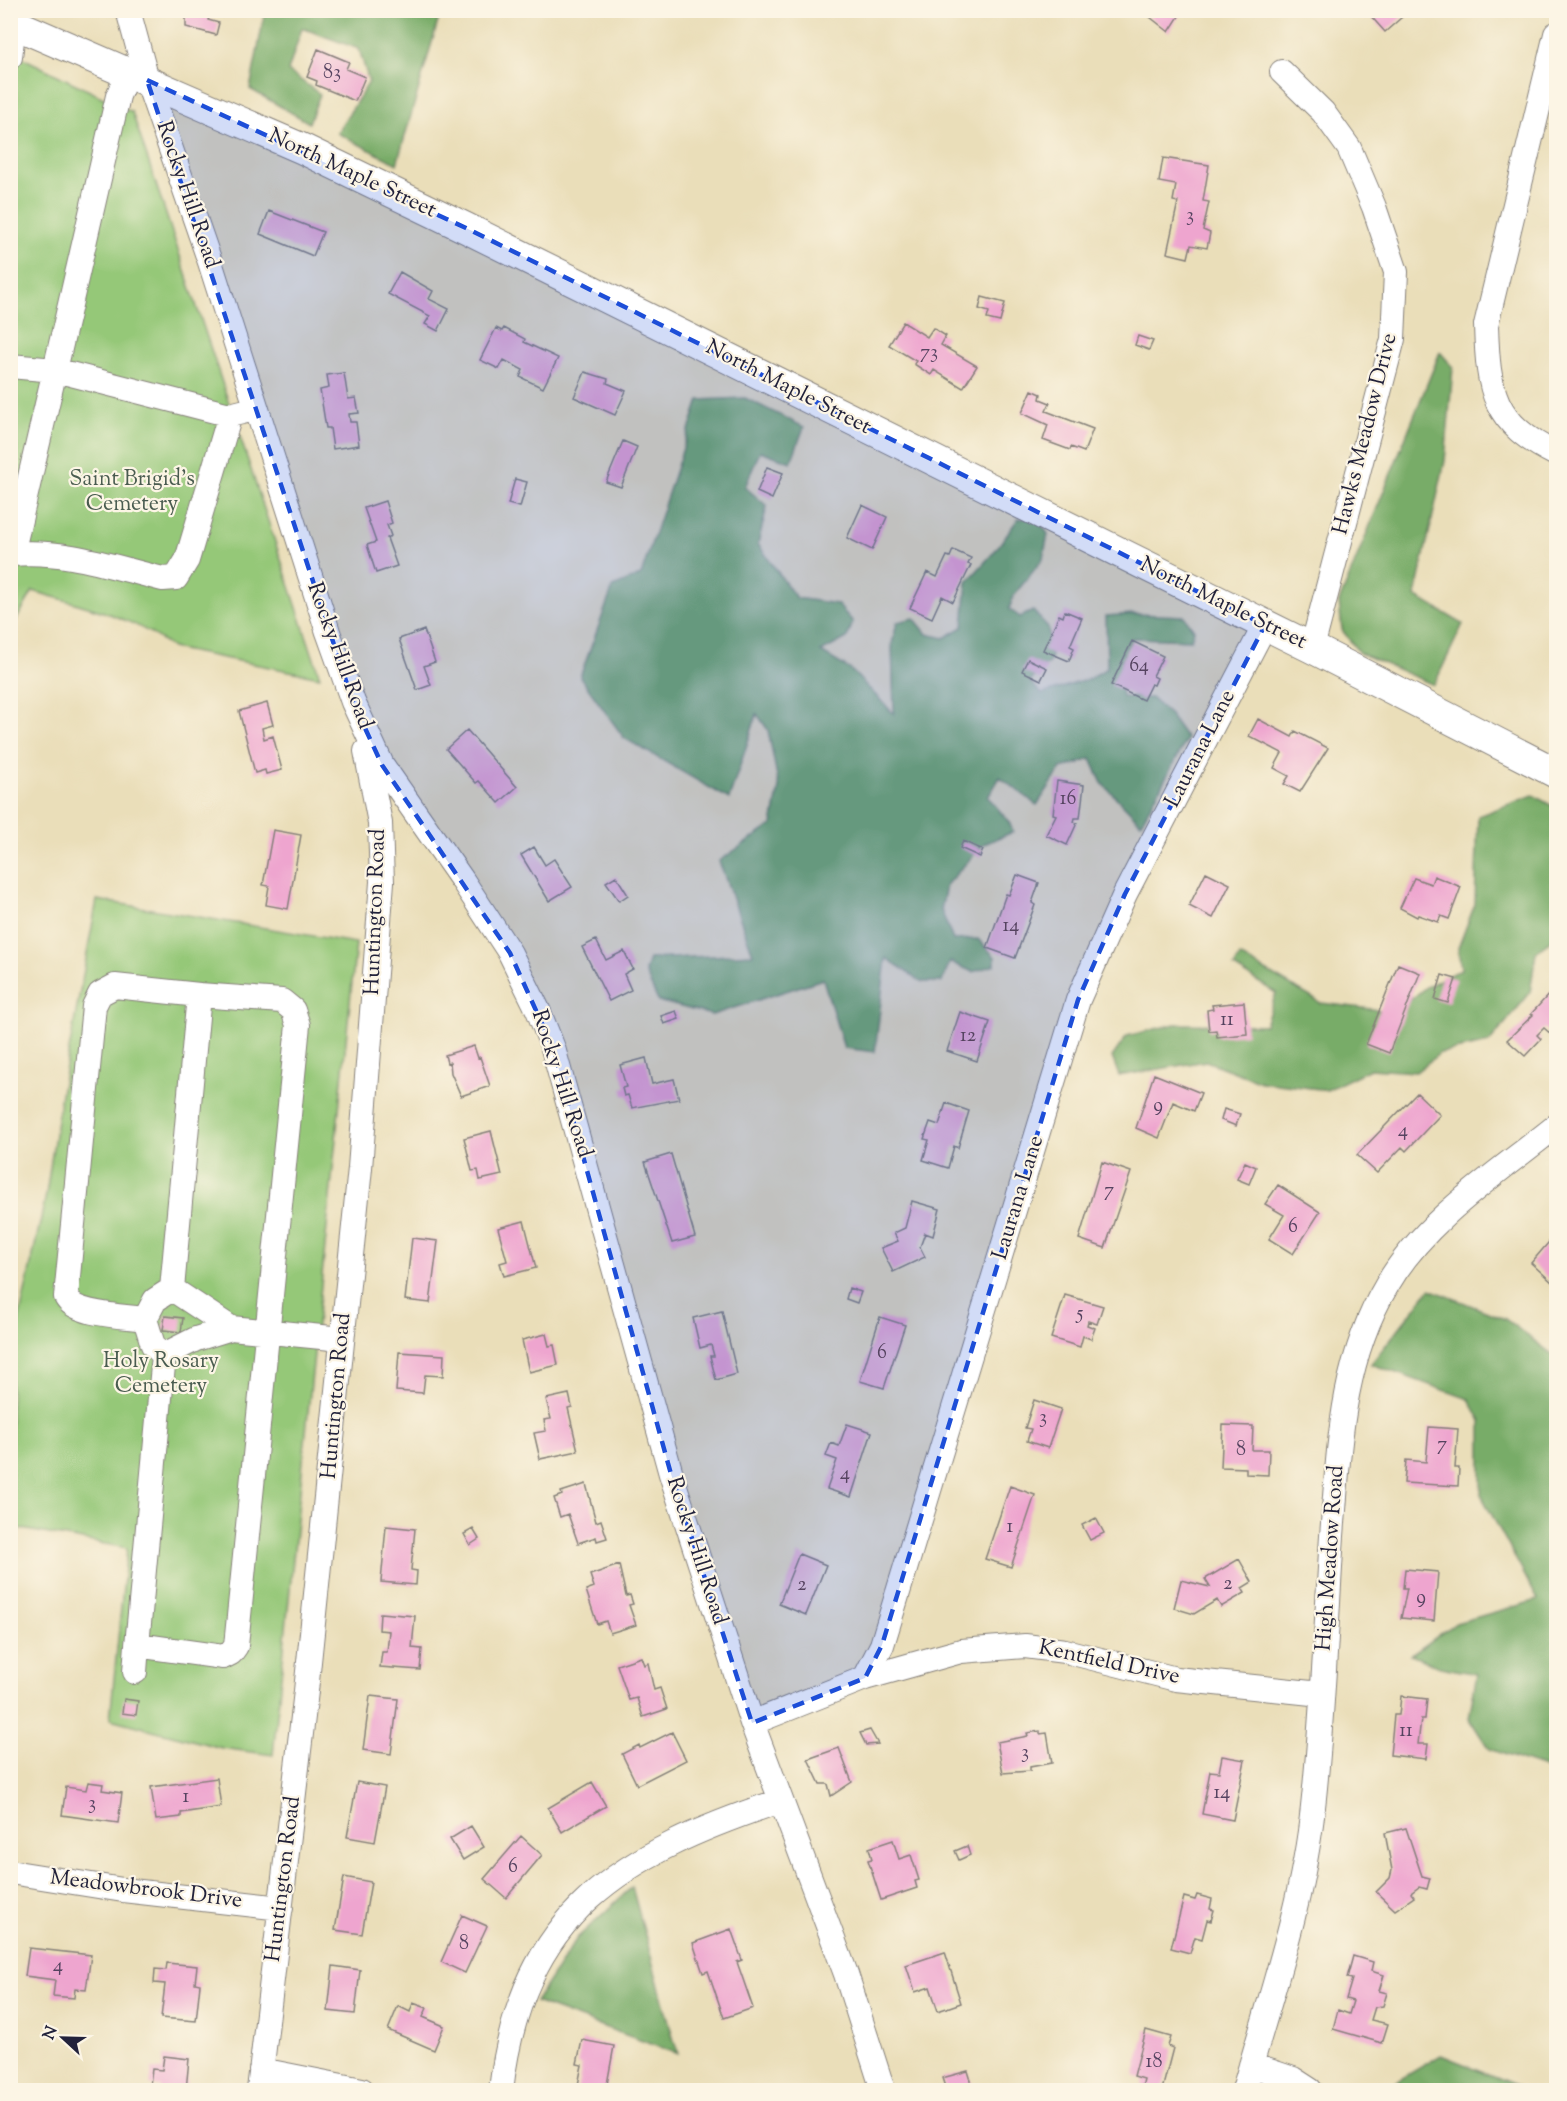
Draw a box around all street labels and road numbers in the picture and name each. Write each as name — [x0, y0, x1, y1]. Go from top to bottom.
street label: Rocky Hill Road — [147, 117, 227, 273]
street label: North Maple Street — [263, 121, 442, 227]
street label: Hawks Meadow Drive — [1325, 330, 1407, 538]
street label: North Maple Street — [699, 332, 877, 444]
street label: North Maple Street — [1134, 550, 1312, 659]
street label: Rocky Hill Road — [298, 578, 380, 734]
street label: Laurana Lane — [1158, 685, 1244, 813]
street label: Huntington Road — [357, 828, 395, 996]
street label: Rocky Hill Road — [522, 1006, 600, 1162]
street label: Laurana Lane — [985, 1132, 1053, 1264]
street label: Huntington Road — [314, 1311, 360, 1481]
street label: High Meadow Road — [1309, 1464, 1353, 1652]
street label: Rocky Hill Road — [657, 1473, 735, 1629]
street label: Kentfield Drive — [1035, 1632, 1183, 1694]
street label: Huntington Road — [258, 1794, 310, 1964]
street label: Meadowbrook Drive — [48, 1862, 244, 1918]

